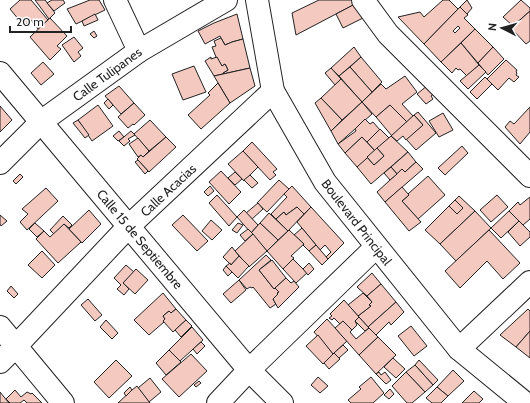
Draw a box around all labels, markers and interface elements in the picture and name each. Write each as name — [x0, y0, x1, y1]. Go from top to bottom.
scale bar — [10, 8, 71, 34]
north arrow — [482, 8, 522, 48]
text: 20 m — [16, 14, 44, 29]
text: N — [485, 22, 499, 32]
street label: Calle Tulipanes — [69, 43, 145, 104]
street label: Calle Acacias — [137, 160, 200, 220]
street label: Boulevard Principal — [318, 176, 396, 268]
street label: Calle 15 de Septiembre — [94, 186, 187, 292]

